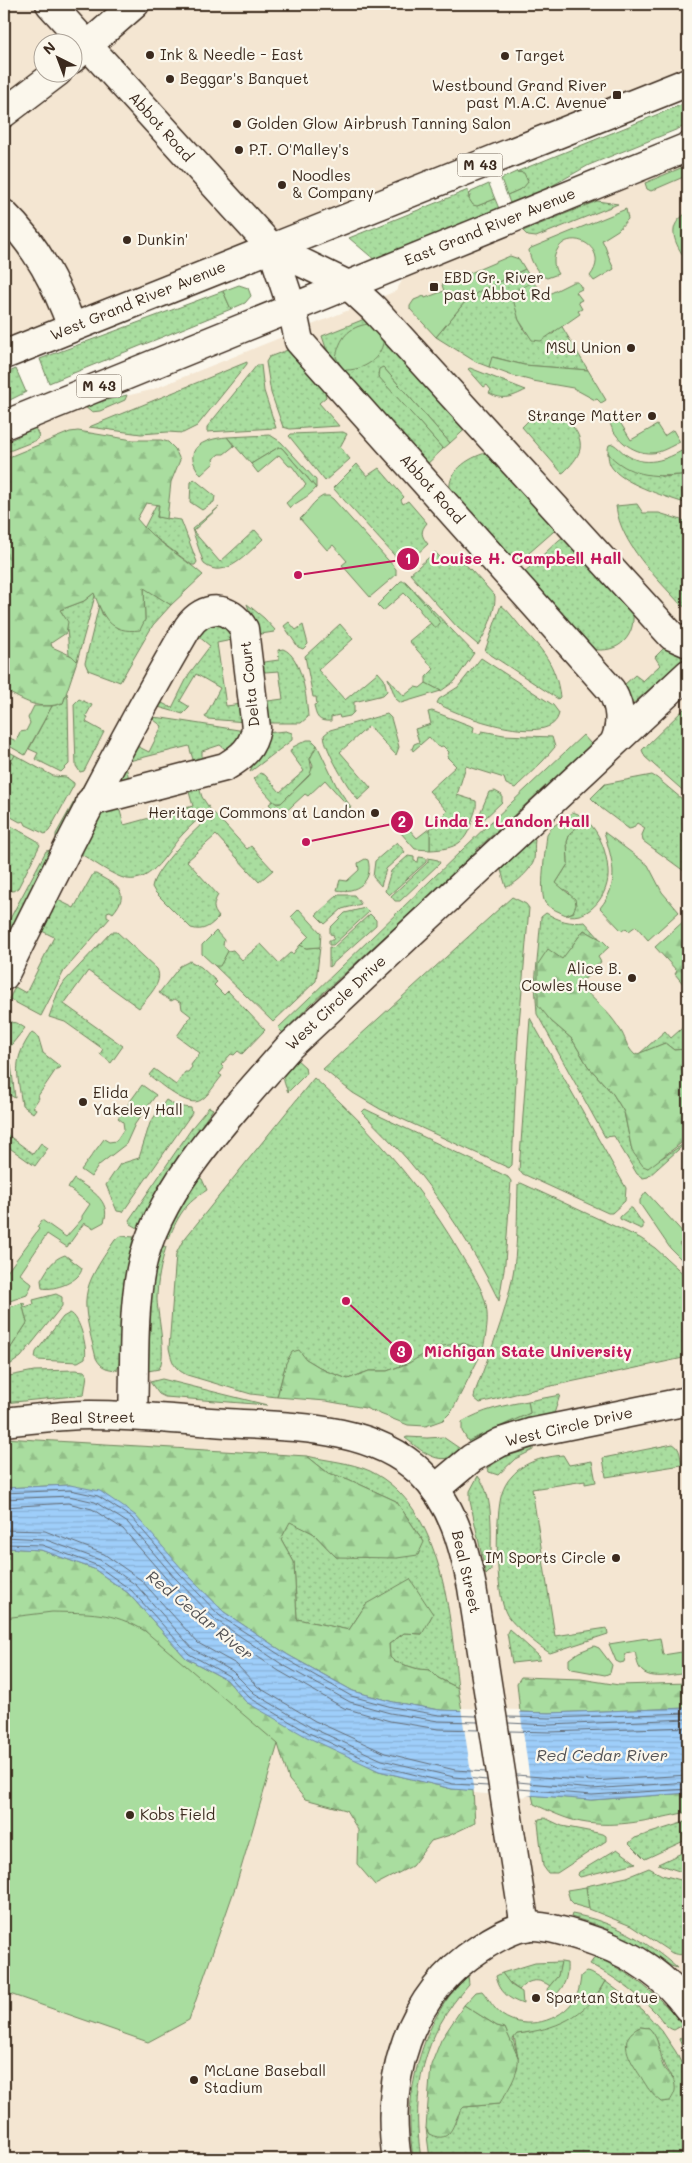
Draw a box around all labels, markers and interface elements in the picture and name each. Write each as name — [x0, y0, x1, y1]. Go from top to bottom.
north arrow — [32, 32, 82, 82]
text: N — [39, 37, 59, 59]
place label: Ink & Needle - East — [160, 44, 303, 64]
place label: Target — [515, 45, 565, 65]
marker: Ink & Needle - East — [144, 49, 156, 61]
marker: Target — [499, 50, 511, 62]
place label: Beggar's Banquet — [180, 68, 309, 88]
marker: Beggar's Banquet — [164, 73, 176, 85]
place label: Westbound Grand River past M.A.C. Avenue — [432, 75, 607, 112]
street label: Abbot Road — [125, 87, 198, 165]
marker: Westbound Grand River past M.A.C. Avenue — [611, 89, 623, 101]
place label: Golden Glow Airbrush Tanning Salon — [247, 113, 511, 133]
marker: Golden Glow Airbrush Tanning Salon — [231, 118, 243, 130]
place label: P.T. O'Malley's — [249, 139, 349, 159]
marker: P.T. O'Malley's — [233, 144, 245, 156]
road number: M 43 — [458, 154, 502, 176]
place label: Noodles & Company — [292, 165, 374, 202]
marker: Noodles & Company — [276, 179, 288, 191]
street label: East Grand River Avenue — [401, 183, 578, 270]
place label: Dunkin' — [137, 229, 188, 249]
marker: Dunkin' — [121, 234, 133, 246]
street label: West Grand River Avenue — [47, 256, 228, 344]
place label: EBD Gr. River past Abbot Rd — [444, 267, 550, 304]
marker: EBD Gr. River past Abbot Rd — [428, 281, 440, 293]
place label: MSU Union — [546, 337, 621, 357]
marker: MSU Union — [625, 342, 637, 354]
road number: M 43 — [76, 374, 122, 398]
place label: Strange Matter — [528, 405, 642, 425]
marker: Strange Matter — [646, 410, 658, 422]
street label: Abbot Road — [396, 449, 469, 527]
callout: Louise H. Campbell Hall — [395, 543, 631, 574]
text: Louise H. Campbell Hall — [431, 547, 621, 568]
text: 1 — [405, 548, 411, 568]
street label: Delta Court — [235, 640, 263, 728]
place label: Heritage Commons at Landon — [148, 802, 365, 822]
callout: Linda E. Landon Hall — [390, 806, 600, 837]
marker: Heritage Commons at Landon — [369, 807, 381, 819]
text: Linda E. Landon Hall — [425, 810, 589, 831]
text: 2 — [398, 811, 406, 831]
street label: West Circle Drive — [281, 951, 390, 1054]
place label: Alice B. Cowles House — [521, 958, 622, 995]
marker: Alice B. Cowles House — [626, 972, 638, 984]
place label: Elida Yakeley Hall — [93, 1082, 183, 1119]
marker: Elida Yakeley Hall — [77, 1096, 89, 1108]
callout: Michigan State University — [389, 1336, 642, 1367]
text: Michigan State University — [424, 1340, 632, 1361]
text: 3 — [396, 1341, 406, 1361]
street label: West Circle Drive — [503, 1402, 635, 1450]
street label: Beal Street — [51, 1406, 135, 1428]
street label: Beal Street — [448, 1528, 486, 1615]
place label: IM Sports Circle — [485, 1547, 606, 1567]
marker: IM Sports Circle — [610, 1552, 622, 1564]
water label: Red Cedar River — [143, 1565, 258, 1664]
water label: Red Cedar River — [536, 1744, 668, 1765]
place label: Kobs Field — [140, 1804, 215, 1824]
marker: Kobs Field — [124, 1809, 136, 1821]
place label: Spartan Statue — [546, 1987, 658, 2007]
marker: Spartan Statue — [530, 1992, 542, 2004]
place label: McLane Baseball Stadium — [204, 2060, 326, 2097]
marker: McLane Baseball Stadium — [188, 2074, 200, 2086]

